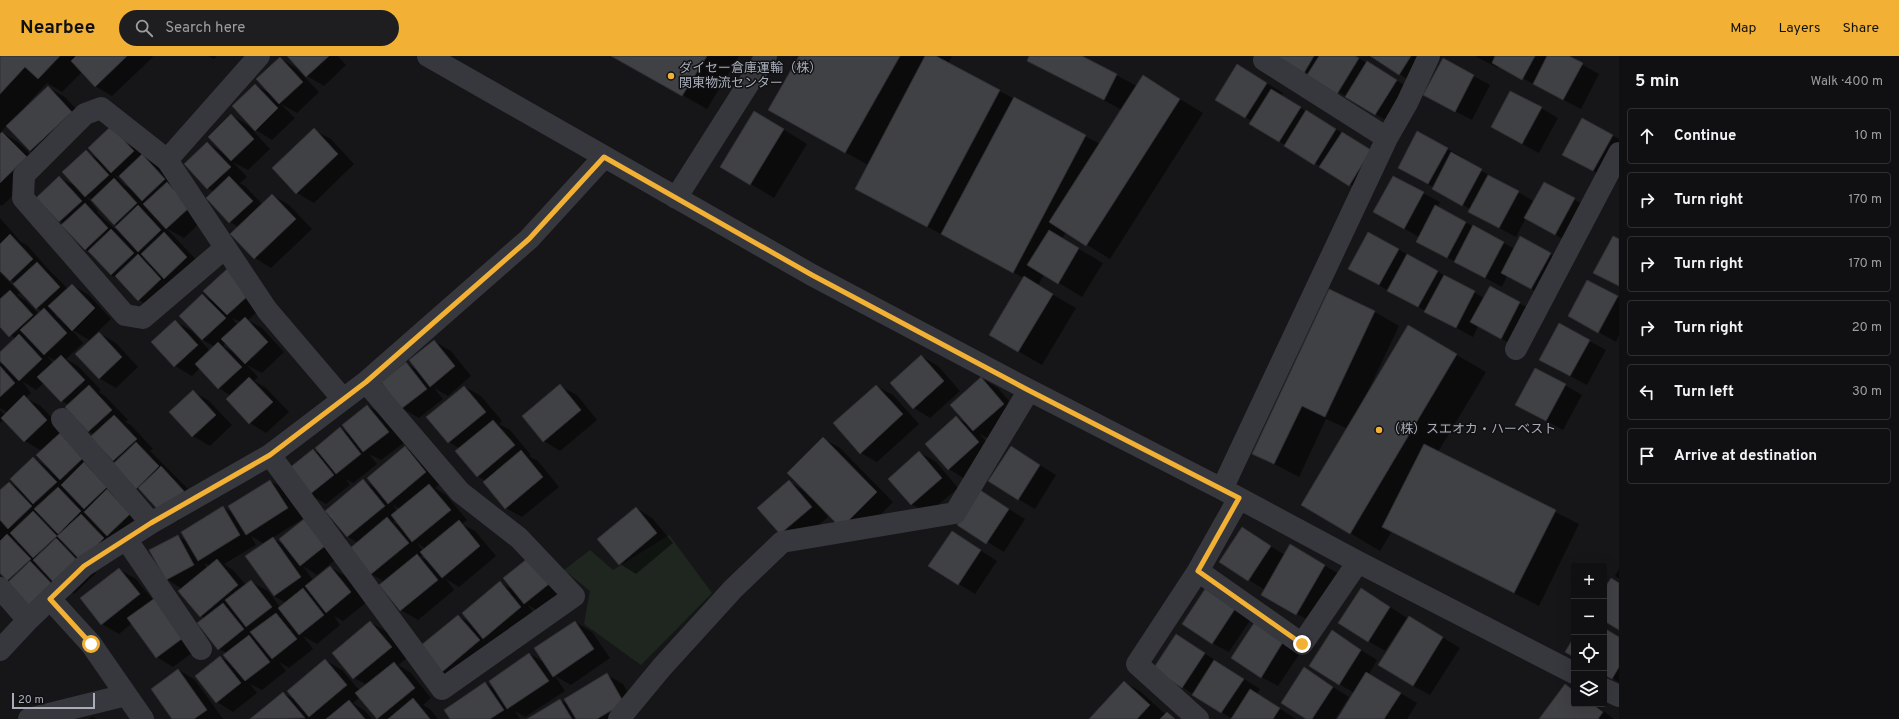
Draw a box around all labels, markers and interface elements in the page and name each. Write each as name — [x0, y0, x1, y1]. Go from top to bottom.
search box — [119, 10, 399, 46]
text: Nearbee — [20, 16, 95, 40]
icon: search — [133, 17, 155, 39]
text: Search here — [165, 19, 245, 38]
text: Map — [1730, 20, 1756, 37]
text: Layers — [1778, 20, 1820, 37]
text: Share — [1842, 20, 1879, 37]
place label: ダイセー倉庫運輸（株） 関東物流センター — [679, 60, 822, 92]
marker: ダイセー倉庫運輸（株） 関東物流センター — [666, 71, 676, 81]
text: 5 min — [1635, 71, 1679, 93]
text: Walk · 400 m — [1810, 74, 1883, 90]
icon: ahead — [1636, 125, 1658, 147]
text: Continue — [1674, 127, 1736, 146]
text: 10 m — [1855, 128, 1882, 144]
icon: right — [1636, 189, 1658, 211]
text: Turn right — [1674, 191, 1743, 210]
text: 170 m — [1848, 192, 1882, 208]
icon: right — [1636, 253, 1658, 275]
text: Turn right — [1674, 255, 1743, 274]
text: 170 m — [1848, 256, 1882, 272]
icon: right — [1636, 317, 1658, 339]
text: Turn right — [1674, 319, 1743, 338]
text: 20 m — [1852, 320, 1882, 336]
icon: left — [1636, 381, 1658, 403]
text: Turn left — [1674, 383, 1734, 402]
text: 30 m — [1852, 384, 1882, 400]
place label: （株）スエオカ・ハーベスト — [1387, 421, 1556, 438]
marker: （株）スエオカ・ハーベスト — [1374, 425, 1384, 435]
icon: arrive — [1636, 445, 1658, 467]
text: Arrive at destination — [1674, 447, 1817, 466]
map controls — [1571, 563, 1607, 707]
button: + — [1571, 563, 1607, 599]
button: − — [1571, 599, 1607, 635]
route start — [82, 635, 100, 653]
route end — [1293, 635, 1311, 653]
button: locate — [1571, 635, 1607, 671]
button: layers — [1571, 671, 1607, 707]
scale bar — [12, 691, 95, 710]
text: 20 m — [18, 693, 44, 707]

